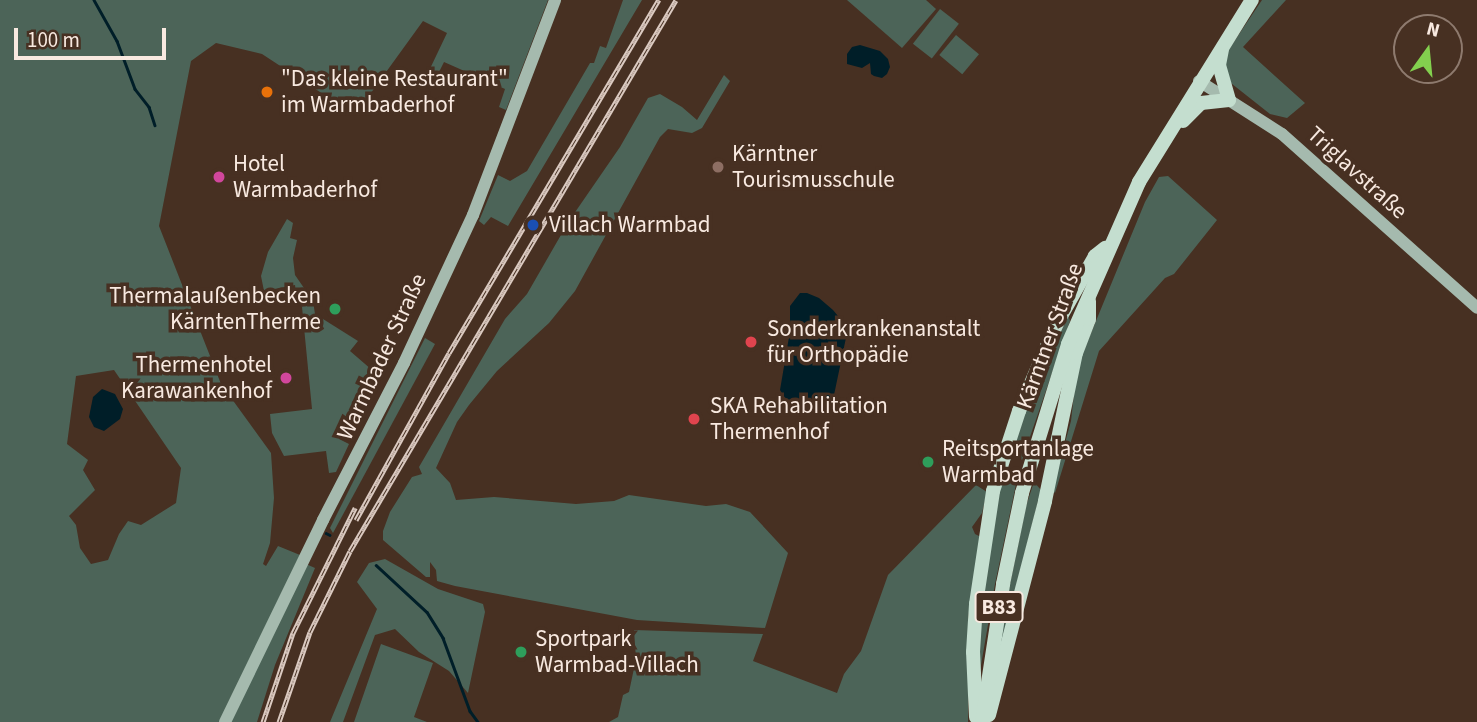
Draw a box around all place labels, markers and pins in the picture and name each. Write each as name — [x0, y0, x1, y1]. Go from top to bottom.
place label: "Das kleine Restaurant" im Warmbaderhof — [281, 65, 508, 119]
marker: "Das kleine Restaurant" im Warmbaderhof — [259, 84, 275, 100]
place label: Kärntner Tourismusschule — [732, 140, 895, 194]
place label: Hotel Warmbaderhof — [233, 150, 377, 204]
marker: Kärntner Tourismusschule — [710, 159, 726, 175]
marker: Hotel Warmbaderhof — [211, 169, 227, 185]
place label: Villach Warmbad — [549, 211, 711, 239]
marker: Villach Warmbad — [523, 215, 543, 235]
place label: Thermalaußenbecken KärntenTherme — [109, 282, 321, 336]
marker: Thermalaußenbecken KärntenTherme — [327, 301, 343, 317]
place label: Sonderkrankenanstalt für Orthopädie — [767, 315, 980, 369]
marker: Sonderkrankenanstalt für Orthopädie — [741, 332, 761, 352]
place label: Thermenhotel Karawankenhof — [121, 351, 272, 405]
marker: Thermenhotel Karawankenhof — [278, 370, 294, 386]
place label: SKA Rehabilitation Thermenhof — [710, 392, 888, 446]
marker: SKA Rehabilitation Thermenhof — [684, 409, 704, 429]
place label: Reitsportanlage Warmbad — [942, 435, 1094, 489]
marker: Reitsportanlage Warmbad — [920, 454, 936, 470]
place label: Sportpark Warmbad-Villach — [535, 625, 699, 679]
marker: Sportpark Warmbad-Villach — [513, 644, 529, 660]

